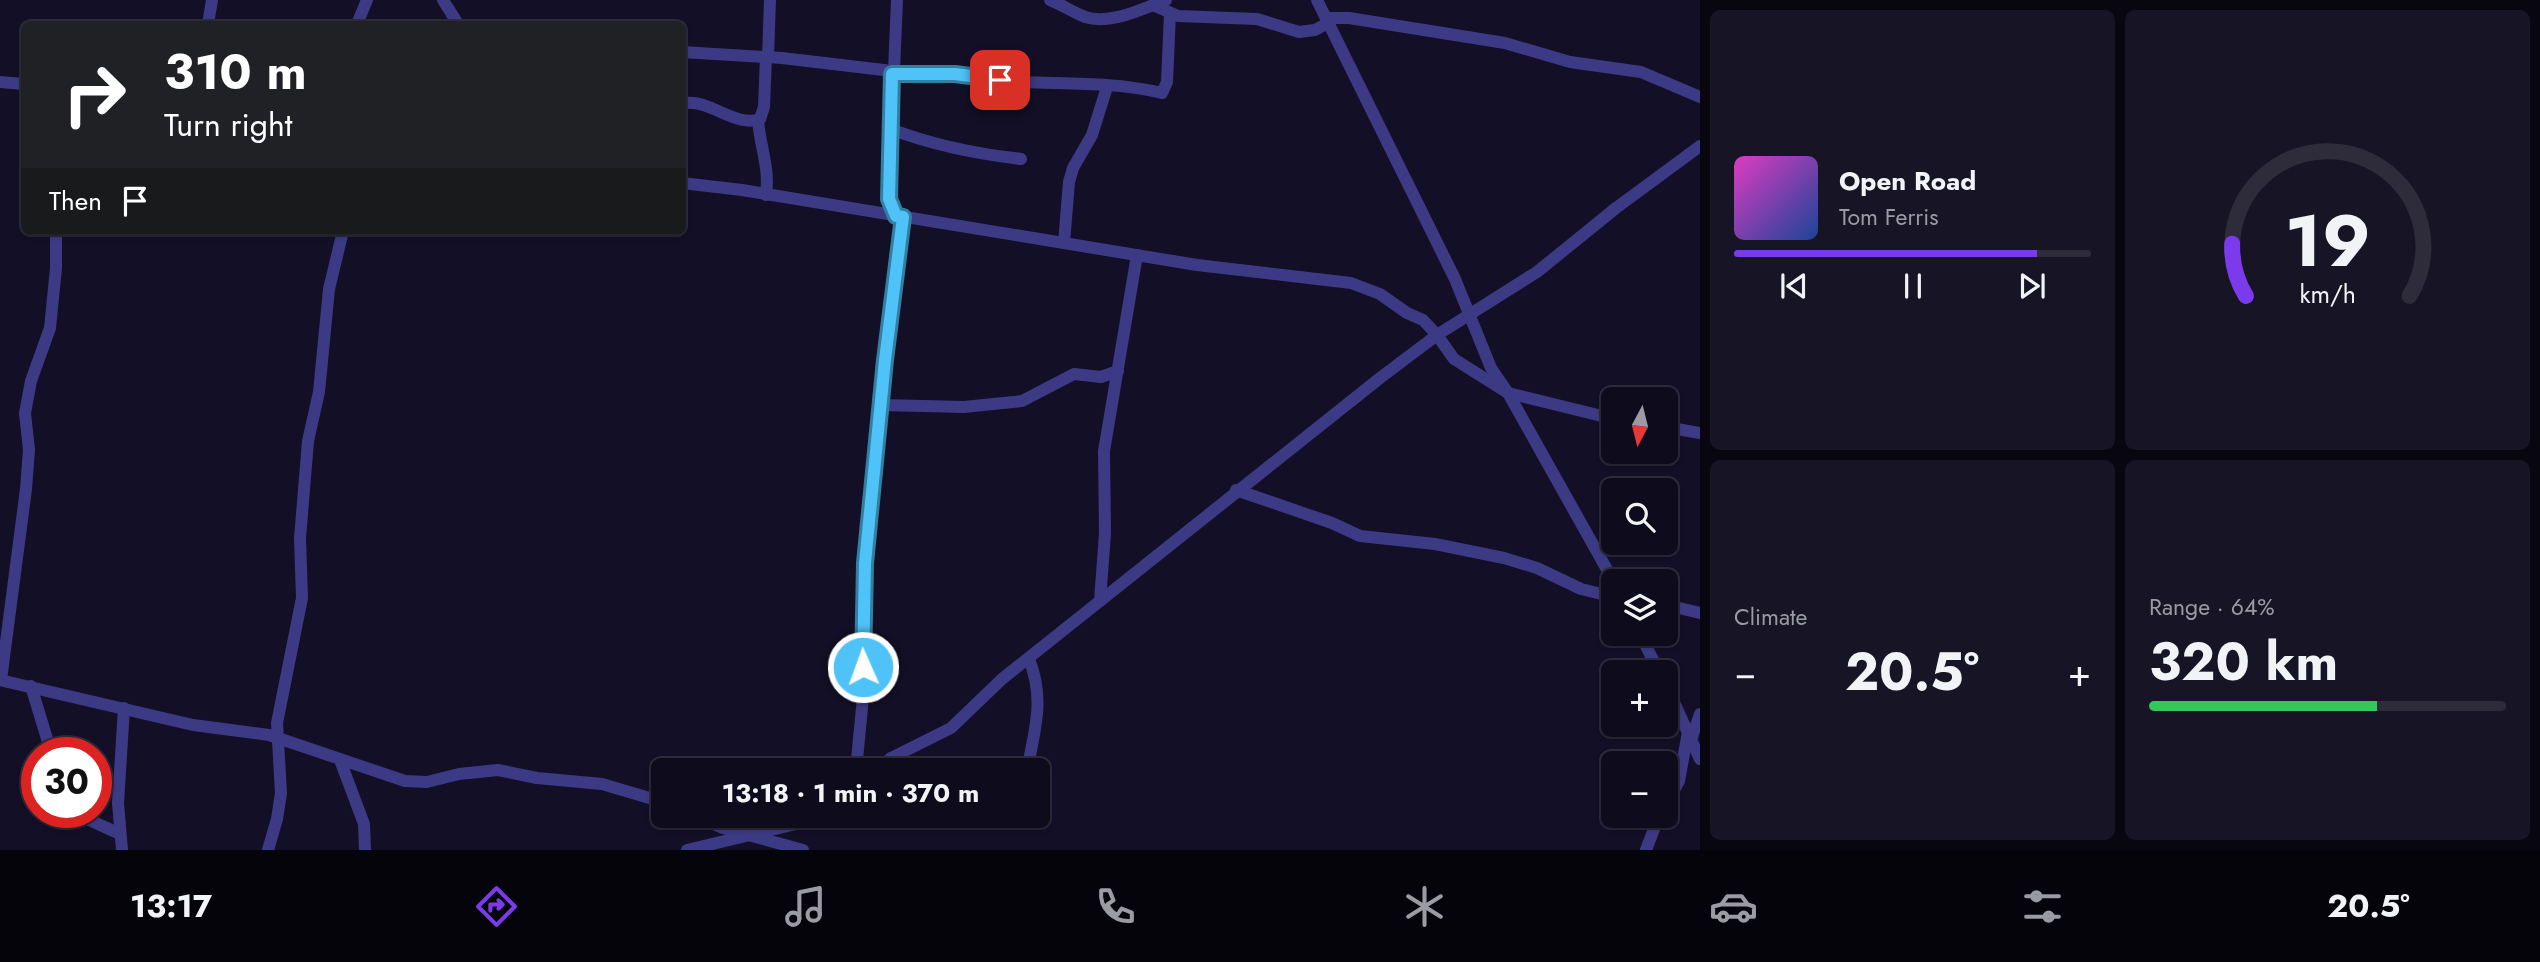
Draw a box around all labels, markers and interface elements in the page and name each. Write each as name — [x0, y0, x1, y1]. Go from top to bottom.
text: 310 m — [164, 37, 307, 107]
icon: right — [49, 49, 140, 140]
pin — [970, 50, 1030, 110]
icon: arrive — [981, 61, 1019, 99]
text: Turn right — [164, 102, 293, 148]
text: Open Road — [1839, 162, 1976, 200]
text: Then — [49, 182, 102, 220]
icon: arrive — [116, 182, 154, 220]
text: 19 — [2285, 189, 2370, 294]
text: Tom Ferris — [1839, 200, 1938, 234]
icon: previous — [1775, 267, 1813, 305]
icon: pause — [1894, 267, 1932, 305]
icon: next — [2013, 267, 2051, 305]
text: km/h — [2299, 276, 2356, 312]
north arrow — [1601, 387, 1678, 464]
map controls — [1601, 387, 1678, 828]
button: search — [1601, 478, 1678, 555]
button: layers — [1601, 569, 1678, 646]
text: Range · 64% — [2149, 590, 2275, 624]
text: Climate — [1734, 600, 1807, 634]
text: 320 km — [2149, 624, 2338, 700]
position arrow — [826, 630, 900, 704]
text: 20.5° — [1845, 634, 1979, 710]
text: − — [1734, 645, 1756, 700]
text: + — [2068, 645, 2091, 700]
button: + — [1601, 660, 1678, 737]
speed limit sign: 30 — [21, 737, 112, 828]
button: − — [1601, 751, 1678, 828]
text: 13:18 · 1 min · 370 m — [722, 774, 979, 812]
icon: directions — [472, 882, 521, 931]
icon: music — [781, 882, 830, 931]
icon: phone — [1091, 882, 1140, 931]
icon: climate — [1400, 882, 1449, 931]
icon: car — [1709, 882, 1758, 931]
icon: filters — [2018, 882, 2067, 931]
text: 13:17 — [130, 883, 212, 929]
text: 20.5° — [2327, 883, 2410, 929]

